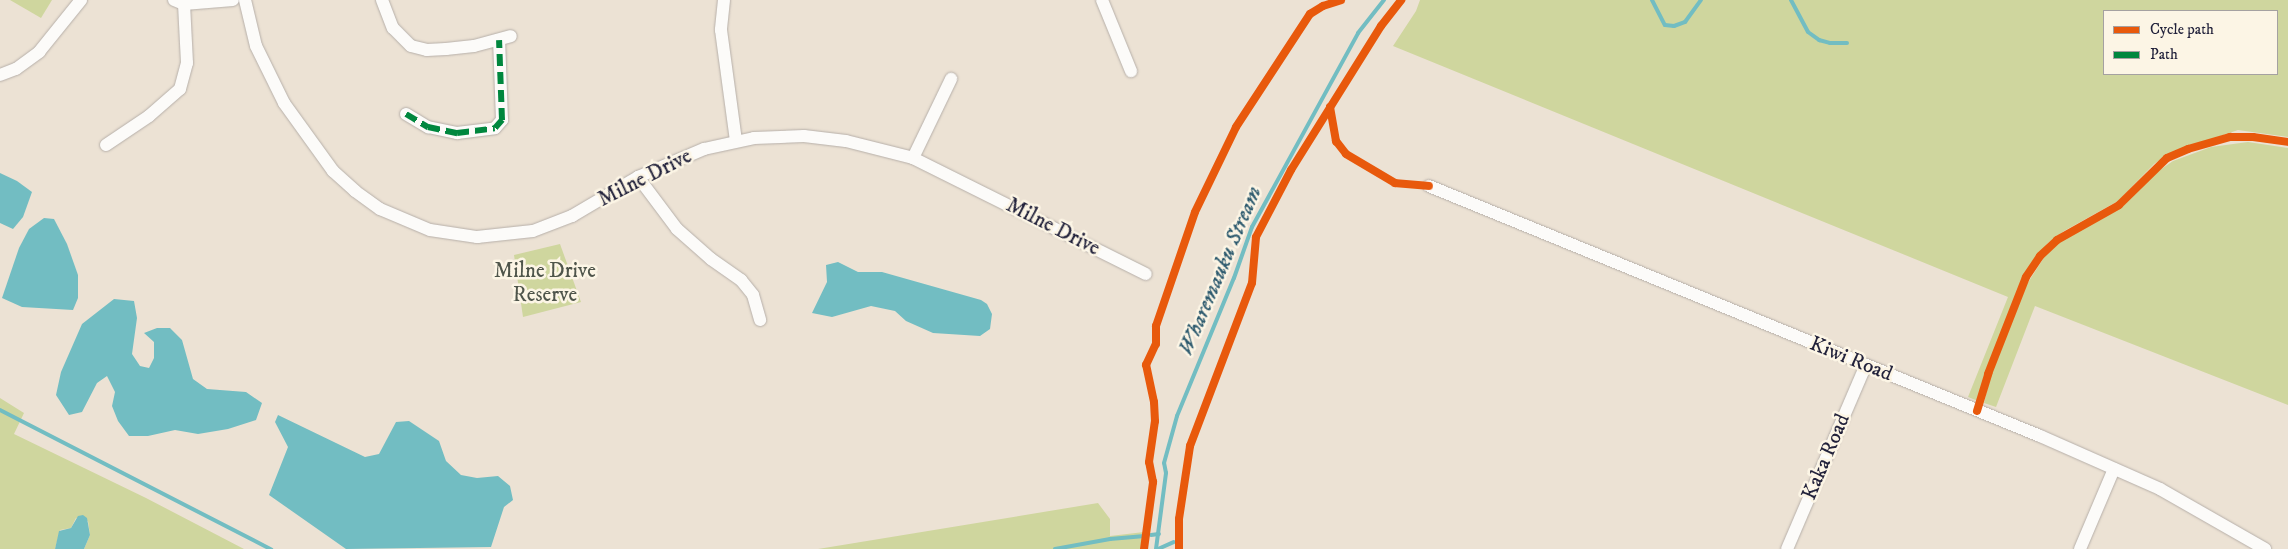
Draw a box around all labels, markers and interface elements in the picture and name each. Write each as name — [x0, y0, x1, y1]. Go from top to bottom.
legend — [2103, 10, 2278, 75]
text: Cycle path — [2150, 20, 2214, 39]
text: Path — [2150, 45, 2178, 64]
street label: Milne Drive — [594, 144, 696, 212]
water label: Wharemauku Stream — [1172, 182, 1268, 360]
street label: Milne Drive — [1002, 193, 1104, 261]
park label: Milne Drive Reserve — [494, 258, 596, 308]
street label: Kiwi Road — [1806, 331, 1896, 387]
street label: Kaka Road — [1797, 410, 1855, 504]

